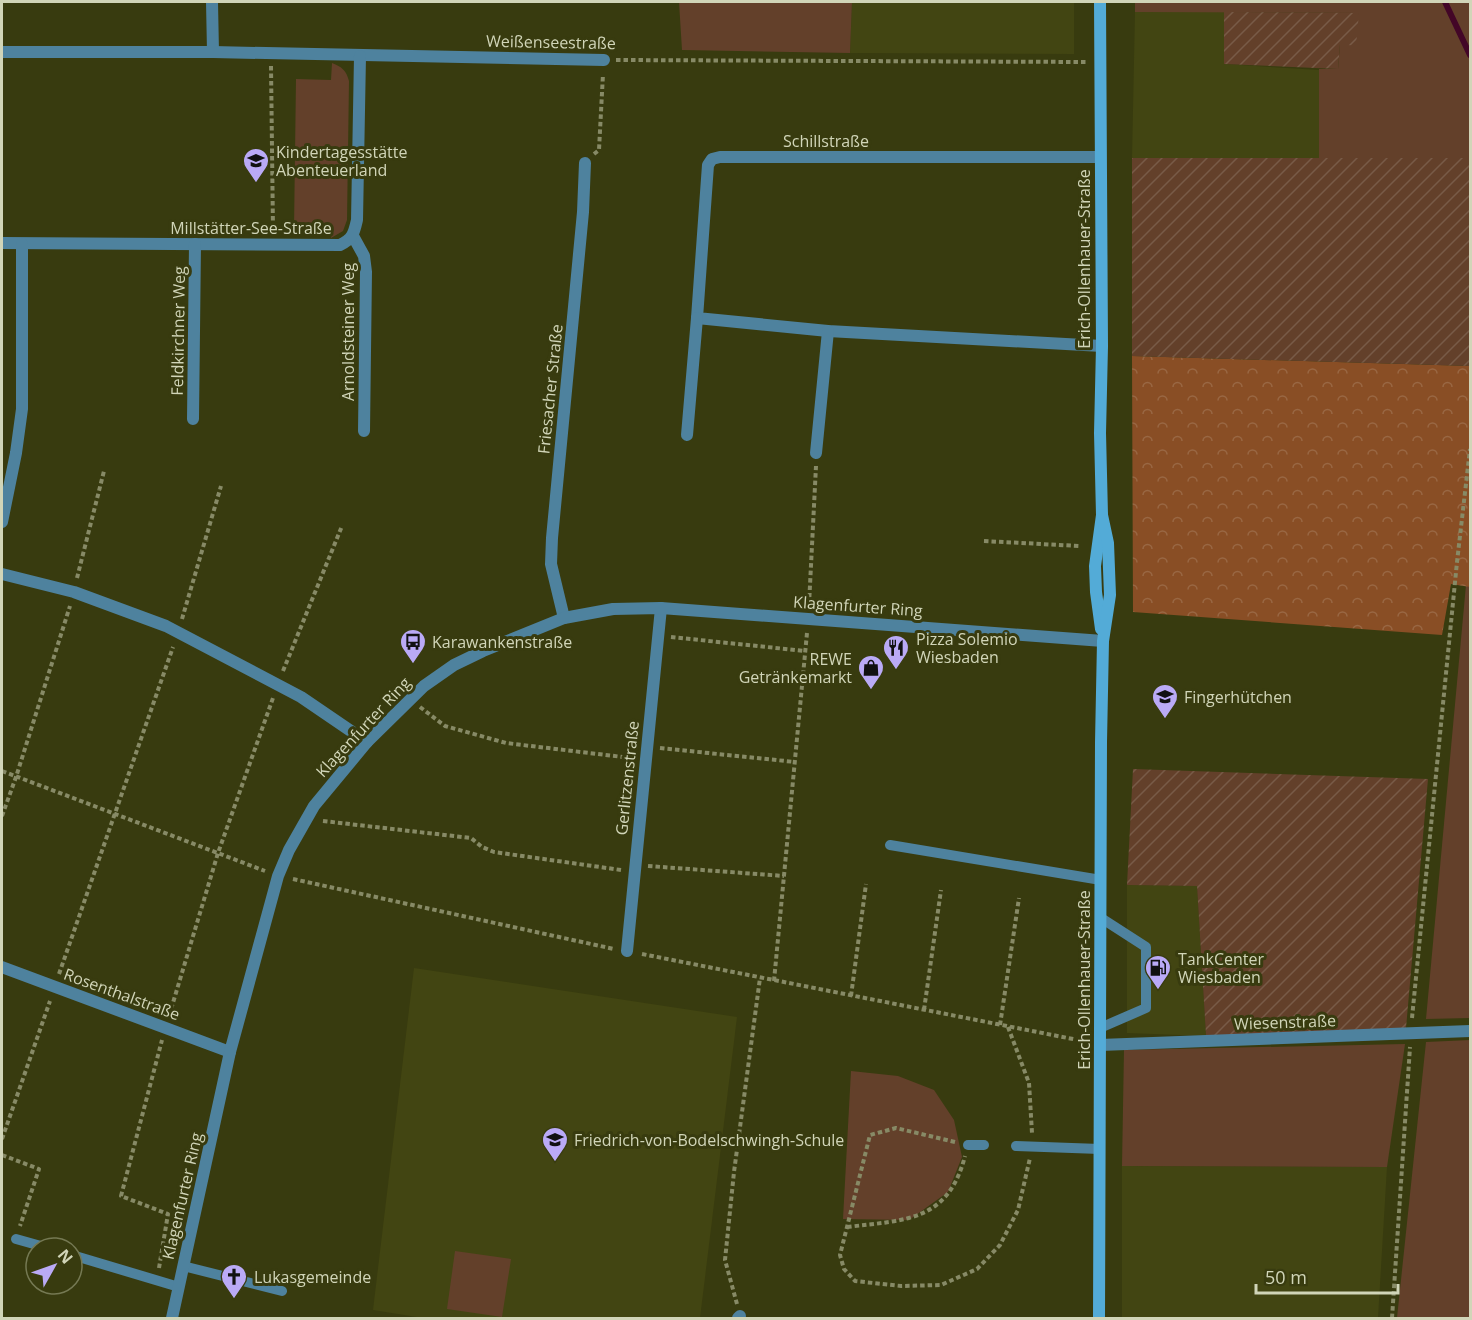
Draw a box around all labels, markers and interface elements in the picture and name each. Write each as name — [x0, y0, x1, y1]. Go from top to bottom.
street label: Weißenseestraße — [486, 30, 616, 54]
street label: Schillstraße — [783, 130, 869, 152]
place label: Kindertagesstätte Abenteuerland — [276, 141, 407, 181]
school or university icon: Kindertagesstätte Abenteuerland — [241, 146, 271, 184]
street label: Erich-Ollenhauer-Straße — [1073, 169, 1095, 349]
street label: Millstätter-See-Straße — [170, 217, 332, 239]
street label: Arnoldsteiner Weg — [337, 263, 359, 401]
street label: Feldkirchner Weg — [166, 266, 190, 396]
street label: Friesacher Straße — [532, 323, 568, 455]
street label: Klagenfurter Ring — [793, 591, 924, 622]
bus stop icon: Karawankenstraße — [398, 627, 428, 665]
place label: Pizza Solemio Wiesbaden — [916, 628, 1018, 668]
place label: Karawankenstraße — [432, 631, 572, 653]
restaurant icon: Pizza Solemio Wiesbaden — [881, 633, 911, 671]
place label: REWE Getränkemarkt — [739, 648, 852, 688]
shop icon: REWE Getränkemarkt — [856, 653, 886, 691]
street label: Klagenfurter Ring — [311, 672, 415, 782]
school or university icon: Fingerhütchen — [1150, 682, 1180, 720]
place label: Fingerhütchen — [1184, 686, 1292, 708]
street label: Gerlitzenstraße — [610, 720, 644, 836]
street label: Erich-Ollenhauer-Straße — [1073, 890, 1095, 1070]
place label: TankCenter Wiesbaden — [1178, 948, 1264, 988]
fuel station icon: TankCenter Wiesbaden — [1143, 953, 1173, 991]
street label: Rosenthalstraße — [61, 963, 183, 1025]
street label: Wiesenstraße — [1234, 1009, 1336, 1035]
school or university icon: Friedrich-von-Bodelschwingh-Schule — [540, 1125, 570, 1163]
place label: Friedrich-von-Bodelschwingh-Schule — [574, 1129, 844, 1151]
street label: Klagenfurter Ring — [157, 1130, 207, 1262]
north arrow — [24, 1236, 84, 1296]
text: N — [53, 1244, 78, 1268]
scale bar — [1256, 1257, 1398, 1295]
church icon: Lukasgemeinde — [219, 1262, 249, 1300]
text: 50 m — [1265, 1265, 1307, 1289]
place label: Lukasgemeinde — [254, 1266, 371, 1288]

